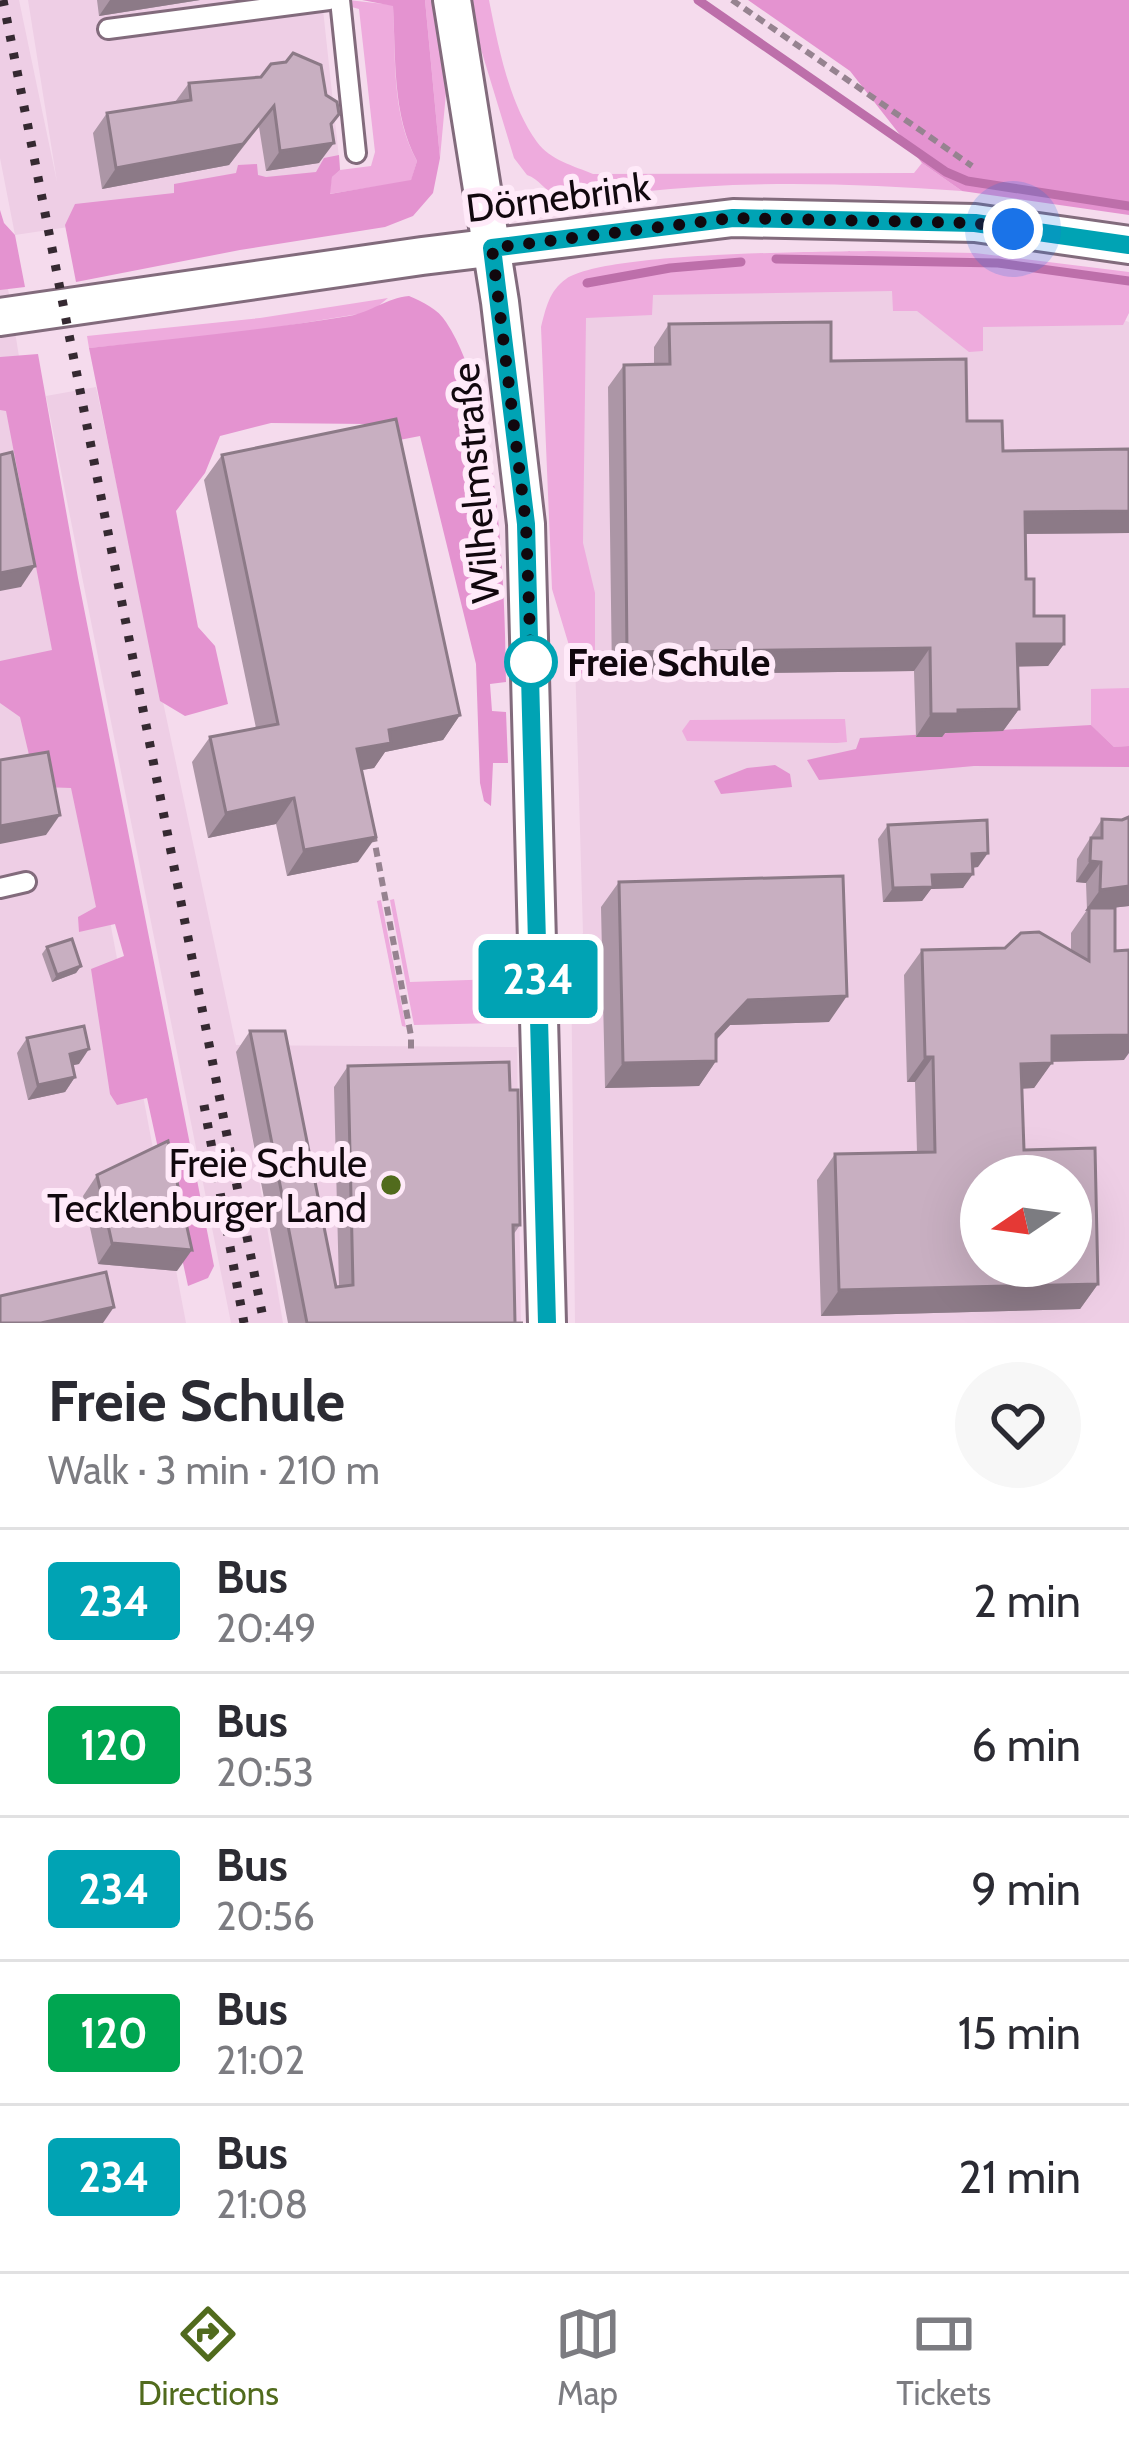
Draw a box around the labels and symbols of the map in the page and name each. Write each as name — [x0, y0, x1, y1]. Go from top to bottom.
street label: Dörnebrink — [463, 162, 653, 232]
your location — [983, 199, 1043, 259]
street label: Wilhelmstraße — [441, 361, 509, 605]
marker: Freie Schule — [506, 637, 556, 687]
place label: Freie Schule — [567, 638, 770, 686]
line badge: 234 — [469, 940, 607, 1018]
place label: Freie Schule Tecklenburger Land — [47, 1139, 367, 1232]
north arrow — [960, 1155, 1092, 1287]
marker: Freie Schule Tecklenburger Land — [378, 1172, 404, 1198]

